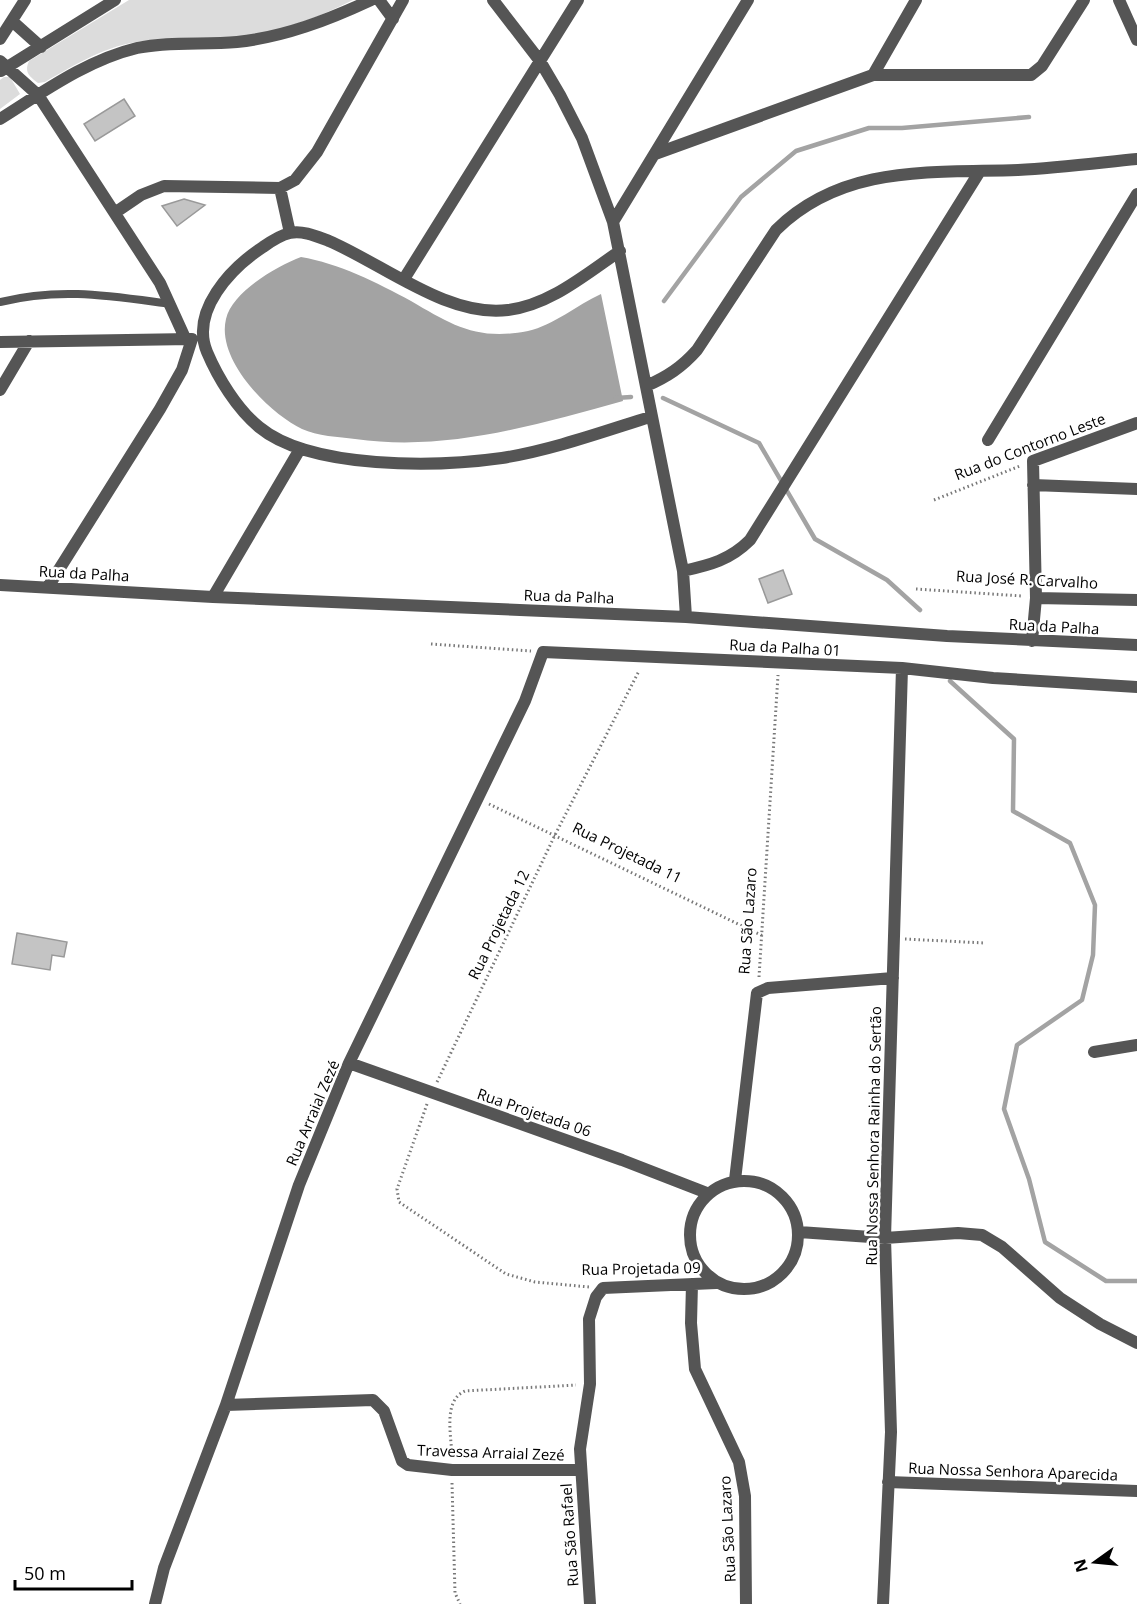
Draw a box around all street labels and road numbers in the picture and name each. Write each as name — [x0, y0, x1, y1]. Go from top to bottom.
street label: Rua do Contorno Leste — [951, 408, 1108, 484]
street label: Rua da Palha — [38, 561, 130, 585]
street label: Rua José R. Carvalho — [956, 565, 1099, 593]
street label: Rua da Palha — [523, 584, 615, 608]
street label: Rua da Palha — [1008, 614, 1100, 638]
street label: Rua da Palha 01 — [729, 634, 841, 660]
street label: Rua Projetada 11 — [569, 817, 685, 887]
street label: Rua Projetada 12 — [463, 867, 533, 983]
street label: Rua São Lazaro — [733, 867, 761, 975]
street label: Rua Nossa Senhora Rainha do Sertão — [861, 1006, 885, 1266]
street label: Rua Arraial Zezé — [281, 1057, 343, 1169]
street label: Rua Projetada 06 — [475, 1083, 594, 1141]
street label: Rua Projetada 09 — [581, 1257, 701, 1279]
street label: Travessa Arraial Zezé — [417, 1439, 565, 1465]
street label: Rua Nossa Senhora Aparecida — [908, 1457, 1118, 1485]
street label: Rua São Lazaro — [714, 1475, 740, 1583]
street label: Rua São Rafael — [555, 1483, 583, 1587]

